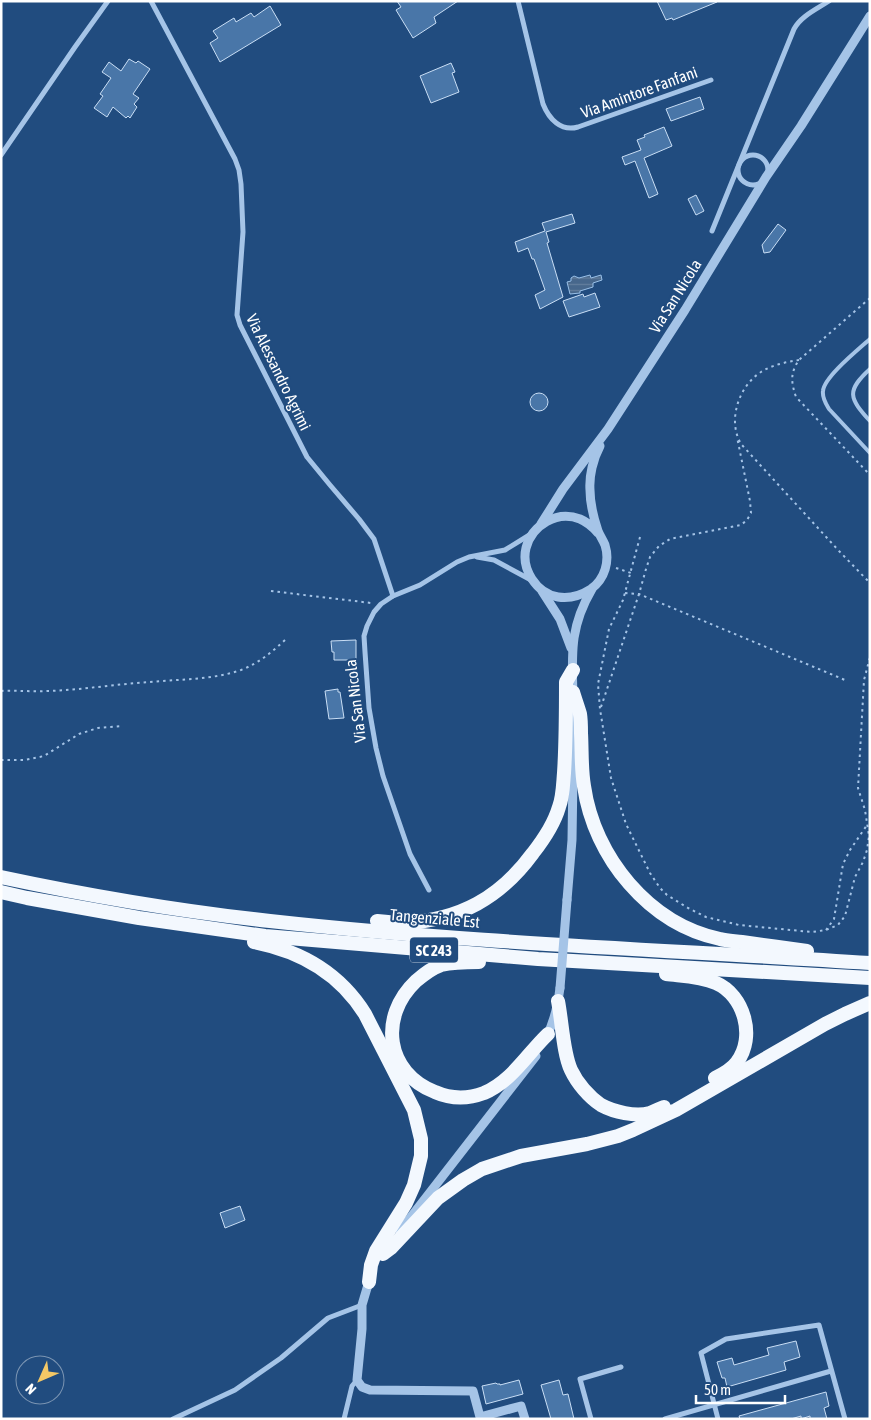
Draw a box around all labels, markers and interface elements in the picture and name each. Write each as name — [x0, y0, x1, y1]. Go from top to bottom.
street label: Via Amintore Fanfani — [578, 63, 700, 121]
street label: Via San Nicola — [645, 256, 705, 336]
street label: Via Alessandro Agrimi — [242, 311, 315, 434]
street label: Via San Nicola — [341, 658, 369, 744]
street label: Tangenziale Est — [389, 905, 481, 932]
road number: SC 243 — [410, 938, 458, 962]
north arrow — [15, 1355, 65, 1405]
scale bar — [696, 1372, 785, 1404]
text: N — [22, 1381, 39, 1398]
text: 50 m — [704, 1381, 731, 1398]

